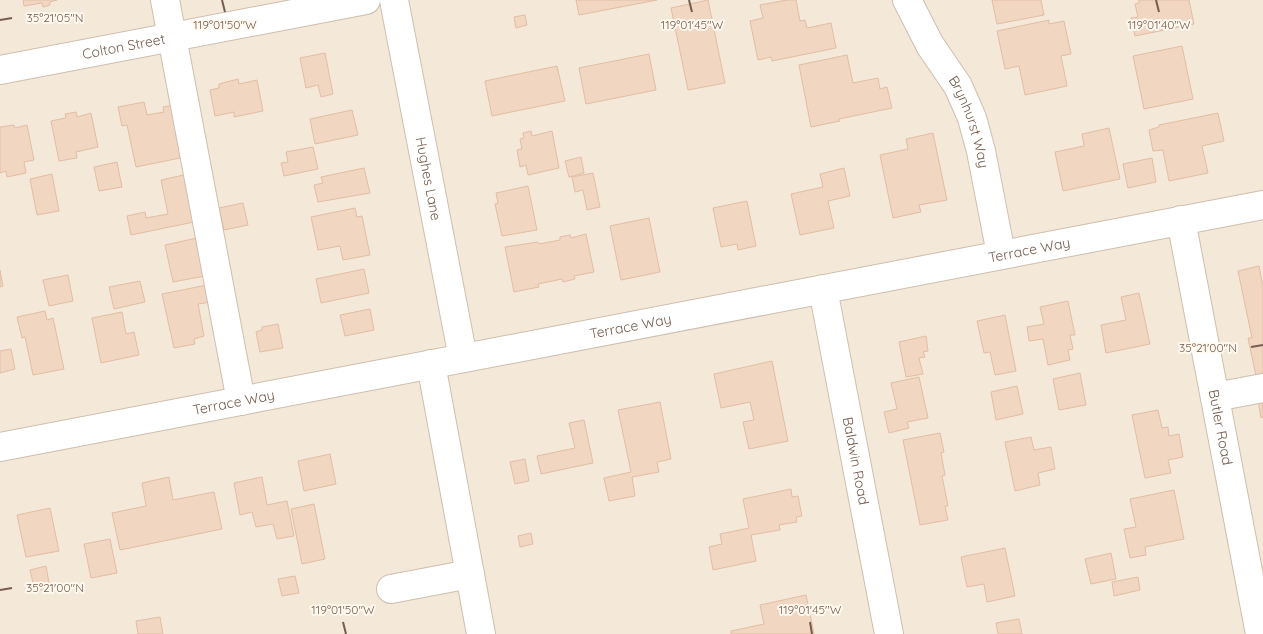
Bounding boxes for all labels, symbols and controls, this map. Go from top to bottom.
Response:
text: 35°21'05"N [26,10,84,25]
text: 119°01'50"W [193,17,257,32]
text: 119°01'45"W [661,17,724,32]
text: 119°01'40"W [1127,17,1191,32]
street label: Colton Street [81,30,167,63]
street label: Brynhurst Way [945,72,993,170]
street label: Hughes Lane [412,135,445,222]
street label: Terrace Way [987,233,1072,266]
street label: Terrace Way [588,310,673,343]
text: 35°21'00"N [1179,340,1237,355]
street label: Terrace Way [191,386,276,419]
street label: Butler Road [1205,388,1237,467]
street label: Baldwin Road [839,415,873,506]
text: 35°21'00"N [26,580,84,595]
text: 119°01'50"W [311,602,375,617]
text: 119°01'45"W [779,602,842,617]

